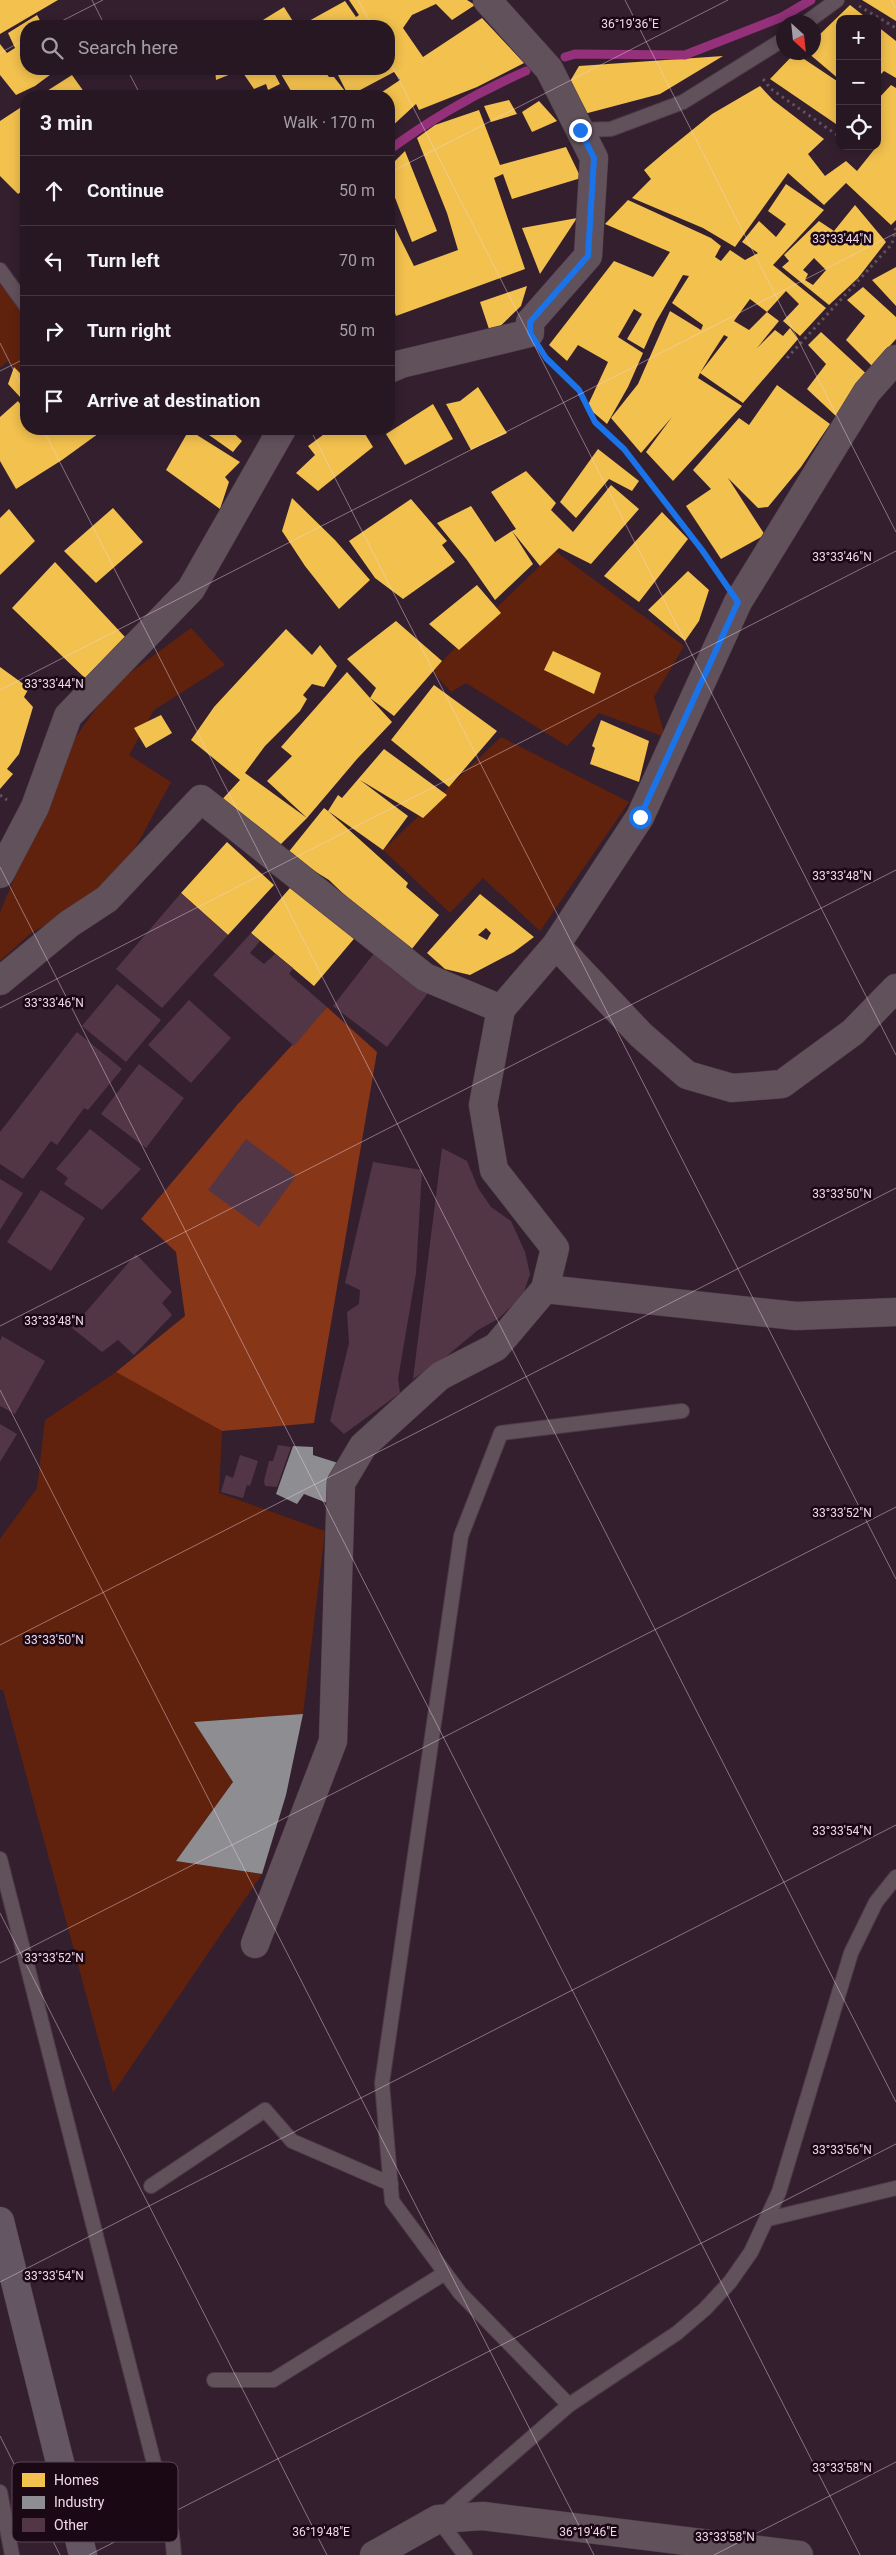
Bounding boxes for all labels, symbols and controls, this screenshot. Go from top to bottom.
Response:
north arrow [776,15,821,60]
map controls [836,15,881,150]
button: + [836,15,881,60]
text: 36°19'36"E [601,17,659,31]
search box [20,20,395,75]
icon: search [38,34,66,62]
text: Search here [78,36,178,59]
button: − [836,60,881,105]
button: locate [836,105,881,150]
text: 3 min [40,111,93,135]
text: Walk · 170 m [283,113,375,132]
route end [569,119,592,142]
icon: ahead [40,177,68,205]
text: Continue [87,179,164,202]
text: 50 m [339,181,375,200]
text: 33°33'44"N [812,232,872,246]
icon: left [40,247,68,275]
text: Turn left [87,249,160,272]
text: 70 m [339,251,375,270]
icon: right [40,317,68,345]
text: Turn right [87,319,171,342]
text: 50 m [339,321,375,340]
icon: arrive [40,387,68,415]
text: Arrive at destination [87,389,260,412]
text: 33°33'46"N [812,550,872,564]
text: 33°33'44"N [24,677,84,691]
route start [629,806,652,829]
text: 33°33'48"N [812,869,872,883]
text: 33°33'46"N [24,996,84,1010]
text: 33°33'50"N [812,1187,872,1201]
text: 33°33'48"N [24,1314,84,1328]
text: 33°33'52"N [812,1506,872,1520]
text: 33°33'50"N [24,1633,84,1647]
text: 33°33'54"N [812,1824,872,1838]
text: 33°33'52"N [24,1951,84,1965]
text: 33°33'56"N [812,2143,872,2157]
text: 33°33'54"N [24,2269,84,2283]
text: 33°33'58"N [812,2461,872,2475]
legend [12,2462,178,2542]
text: Homes [54,2472,99,2488]
text: Industry [54,2494,105,2510]
text: Other [54,2517,88,2533]
text: 36°19'48"E [292,2525,350,2539]
text: 36°19'46"E [559,2525,617,2539]
text: 33°33'58"N [695,2530,755,2544]

